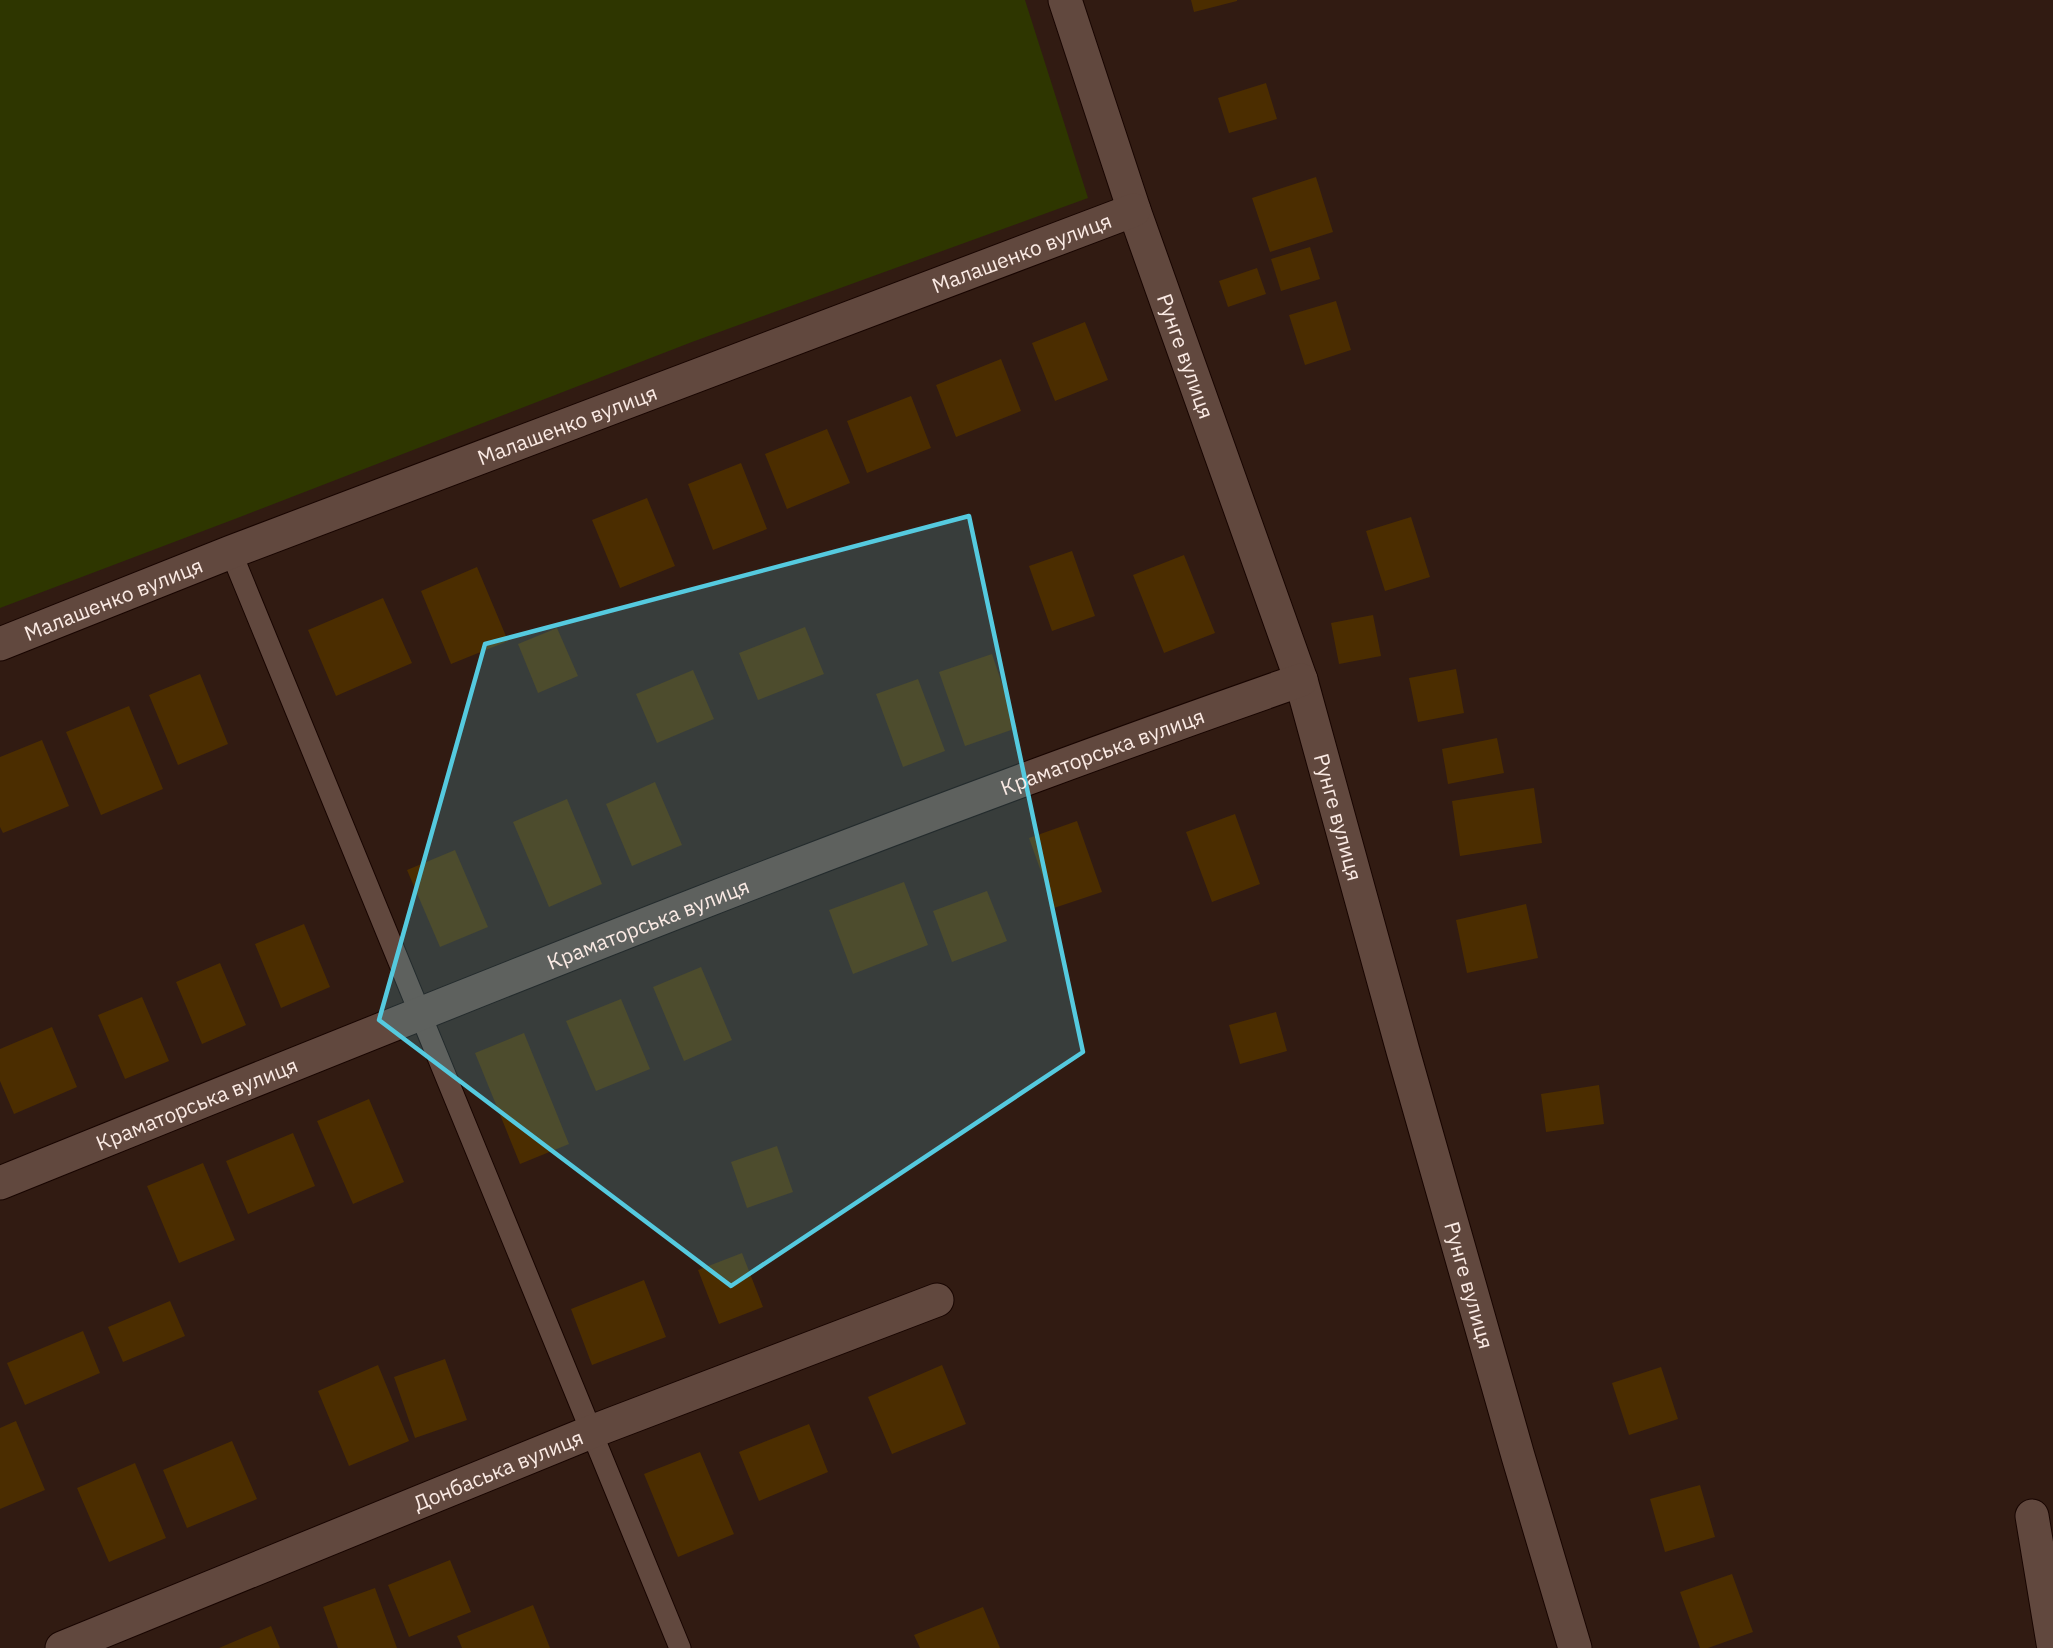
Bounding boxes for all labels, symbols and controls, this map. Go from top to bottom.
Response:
street label: Малашенко вулиця [928,206,1115,299]
street label: Рунге вулиця [1151,290,1221,422]
street label: Малашенко вулиця [473,378,661,471]
street label: Малашенко вулиця [20,551,207,647]
street label: Краматорська вулиця [996,701,1208,801]
street label: Рунге вулиця [1308,750,1370,884]
street label: Краматорська вулиця [543,871,753,976]
street label: Краматорська вулиця [92,1050,302,1157]
street label: Рунге вулиця [1438,1218,1501,1352]
street label: Донбаська вулиця [409,1423,587,1517]

